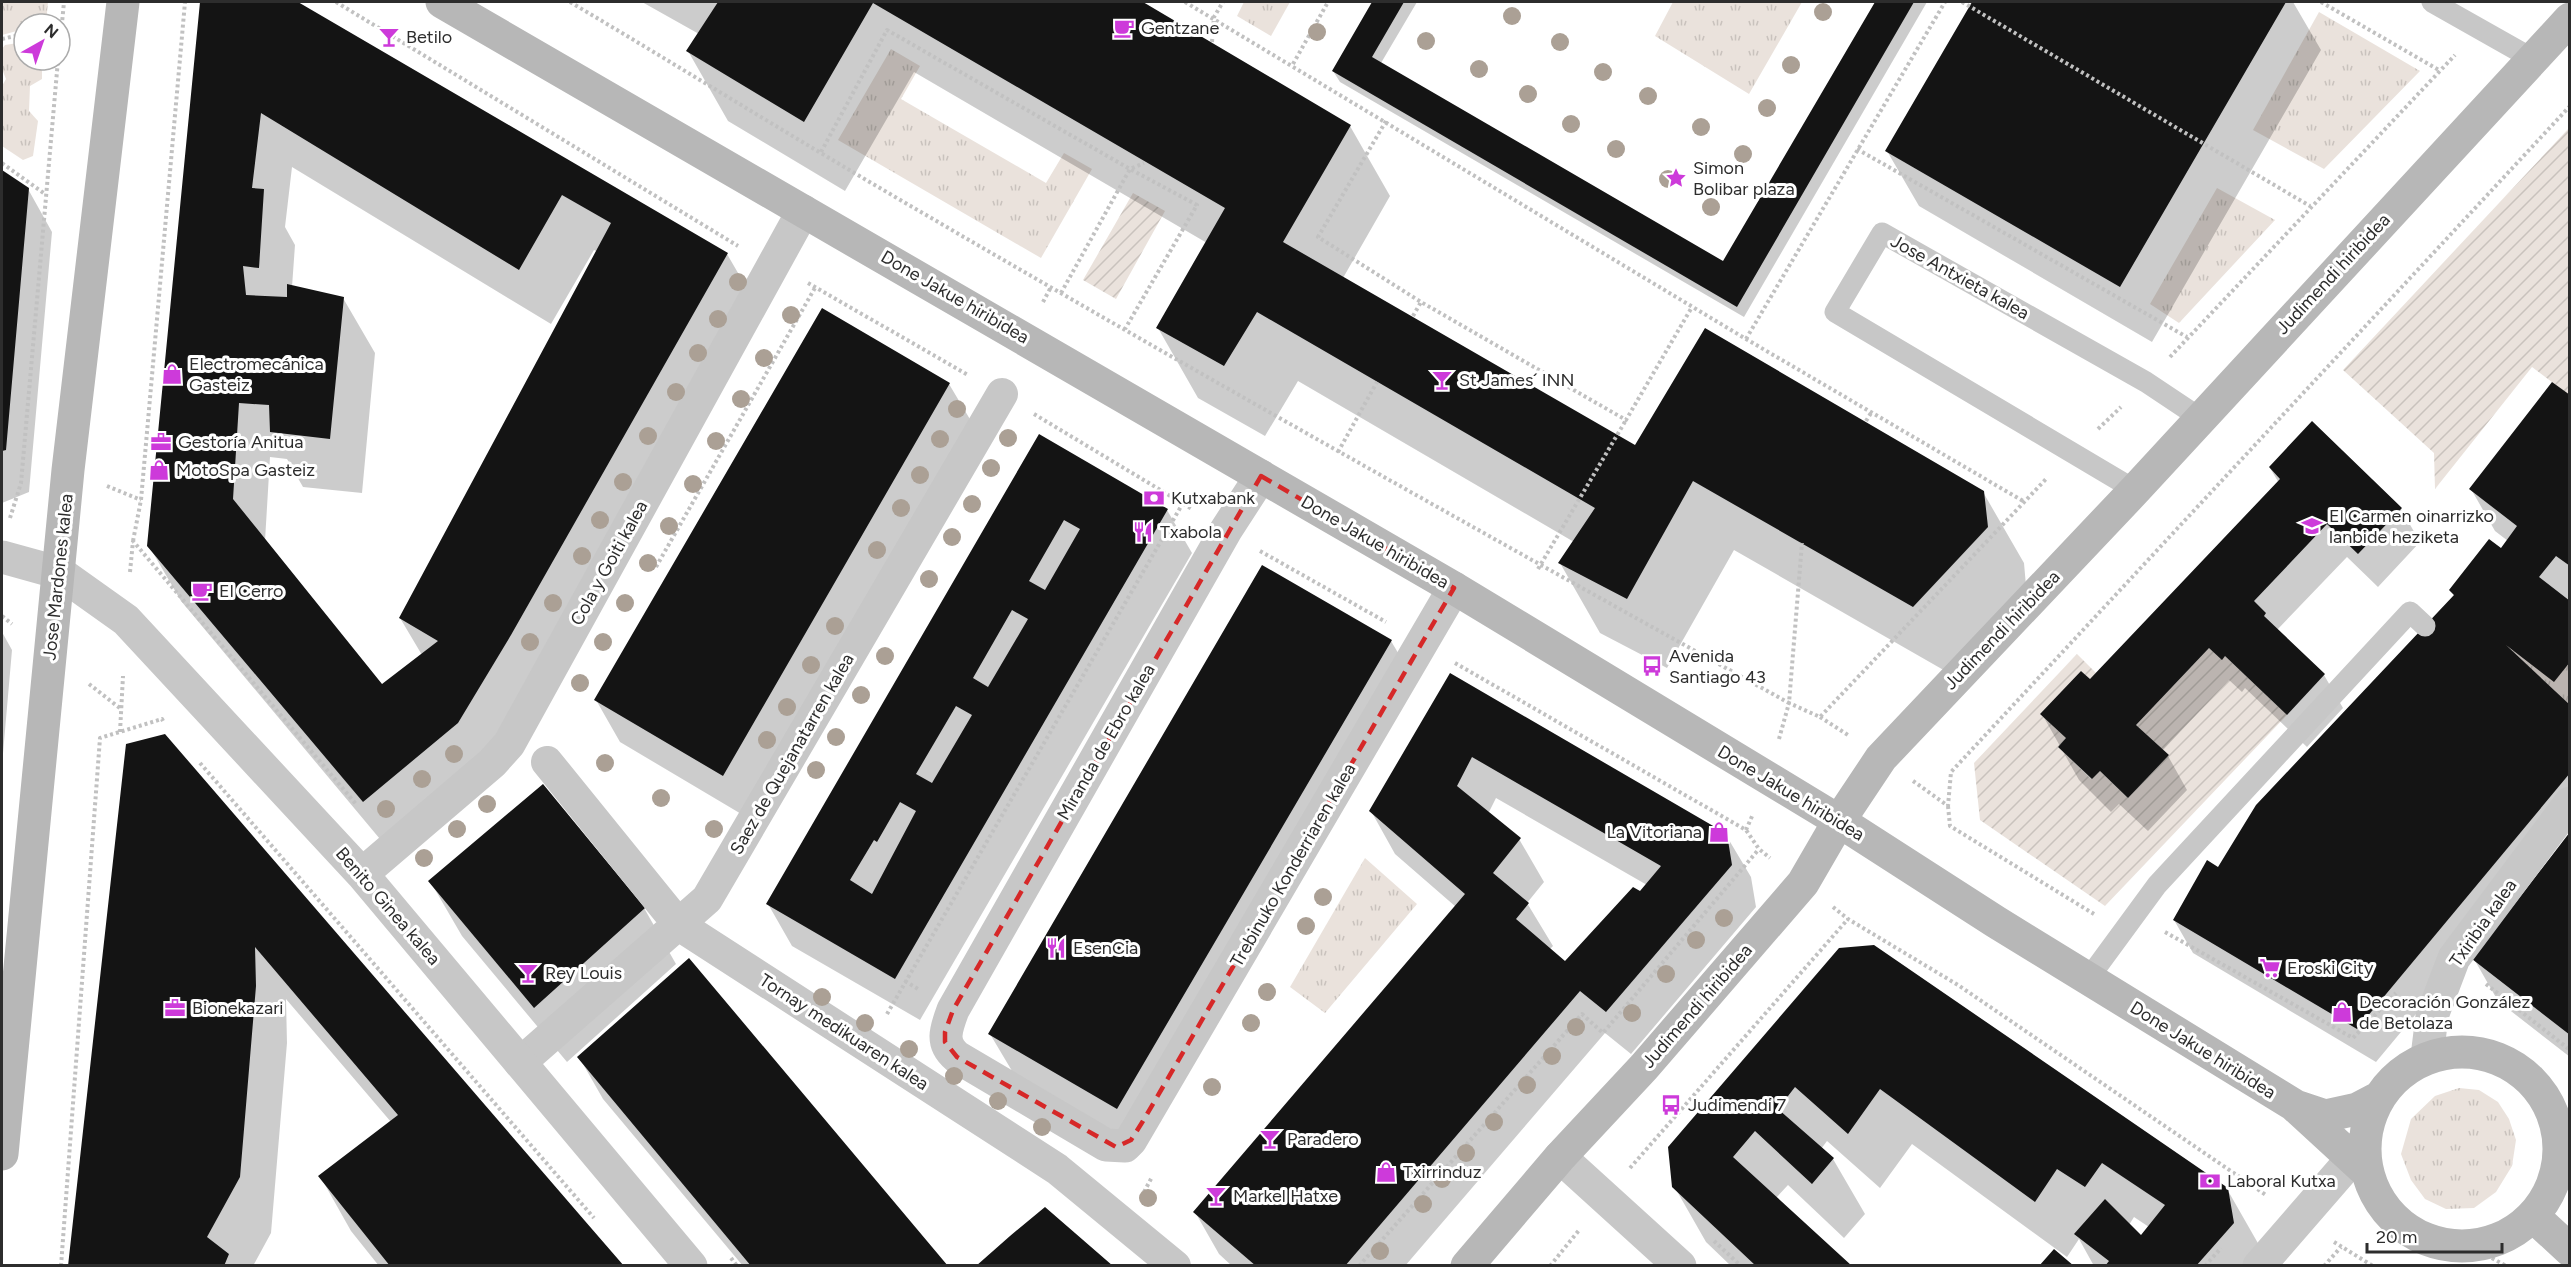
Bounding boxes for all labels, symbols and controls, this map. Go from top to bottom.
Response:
north arrow [12,12,72,72]
cafe icon: Gentzane [1112,16,1136,40]
place label: Gentzane [1141,17,1219,39]
text: N [40,20,62,42]
bar icon: Betilo [377,25,401,49]
place label: Betilo [406,26,452,48]
place label: Simon Bolibar plaza [1693,157,1795,200]
place icon: Simon Bolibar plaza [1664,166,1688,190]
street label: Judimendi hiribidea [2271,209,2395,339]
street label: Jose Antxieta kalea [1887,230,2033,324]
street label: Done Jakue hiribidea [877,246,1033,348]
place label: Electromecánica Gasteiz [189,353,324,396]
shop icon: Electromecánica Gasteiz [160,362,184,386]
bar icon: St James´ INN [1430,368,1454,392]
place label: St James´ INN [1459,369,1574,391]
office icon: Gestoría Anitua [149,430,173,454]
place label: Gestoría Anitua [178,431,303,453]
shop icon: MotoSpa Gasteiz [147,458,171,482]
place label: MotoSpa Gasteiz [176,459,315,481]
bank icon: Kutxabank [1142,486,1166,510]
place label: Kutxabank [1171,487,1255,509]
street label: Done Jakue hiribidea [1297,491,1453,593]
street label: Jose Mardones kalea [38,493,78,661]
street label: Cola y Goiti kalea [566,497,652,629]
place label: El Carmen oinarrizko lanbide heziketa [2329,505,2494,548]
school or university icon: El Carmen oinarrizko lanbide heziketa [2300,514,2324,538]
restaurant icon: Txabola [1131,520,1155,544]
place label: Txabola [1160,521,1222,543]
street label: Judimendi hiribidea [1939,566,2065,694]
cafe icon: El Cerro [190,579,214,603]
place label: El Cerro [219,580,283,602]
place label: Avenida Santiago 43 [1669,645,1766,688]
street label: Saez de Quejanatarren kalea [725,650,859,858]
bus stop icon: Avenida Santiago 43 [1640,654,1664,678]
street label: Miranda de Ebro kalea [1052,660,1160,824]
street label: Done Jakue hiribidea [1714,740,1868,846]
street label: Trebinuko Konderriaren kalea [1226,759,1360,971]
shop icon: La Vitoriana [1707,820,1731,844]
place label: La Vitoriana [1607,821,1702,843]
street label: Benito Ginea kalea [331,843,445,969]
street label: Txiribia kalea [2445,875,2521,971]
restaurant icon: EsenCia [1044,936,1068,960]
place label: EsenCia [1073,937,1138,959]
street label: Judimendi hiribidea [1637,939,1757,1073]
supermarket icon: Eroski City [2258,956,2282,980]
place label: Eroski City [2287,957,2374,979]
bar icon: Rey Louis [516,961,540,985]
place label: Rey Louis [545,962,622,984]
street label: Tornay medikuaren kalea [755,969,933,1095]
place label: Decoración González de Betolaza [2359,991,2530,1034]
office icon: Bionekazari [163,996,187,1020]
street label: Done Jakue hiribidea [2126,996,2280,1104]
place label: Bionekazari [192,997,283,1019]
shop icon: Decoración González de Betolaza [2330,1000,2354,1024]
bus stop icon: Judimendi 7 [1659,1093,1683,1117]
place label: Judimendi 7 [1688,1094,1786,1116]
bar icon: Paradero [1258,1127,1282,1151]
place label: Paradero [1287,1128,1359,1150]
shop icon: Txirrinduz [1374,1160,1398,1184]
place label: Txirrinduz [1403,1161,1482,1183]
bank icon: Laboral Kutxa [2198,1169,2222,1193]
place label: Laboral Kutxa [2227,1170,2336,1192]
bar icon: Markel Hatxe [1204,1184,1228,1208]
place label: Markel Hatxe [1233,1185,1338,1207]
scale bar [2367,1216,2502,1254]
text: 20 m [2376,1226,2417,1248]

